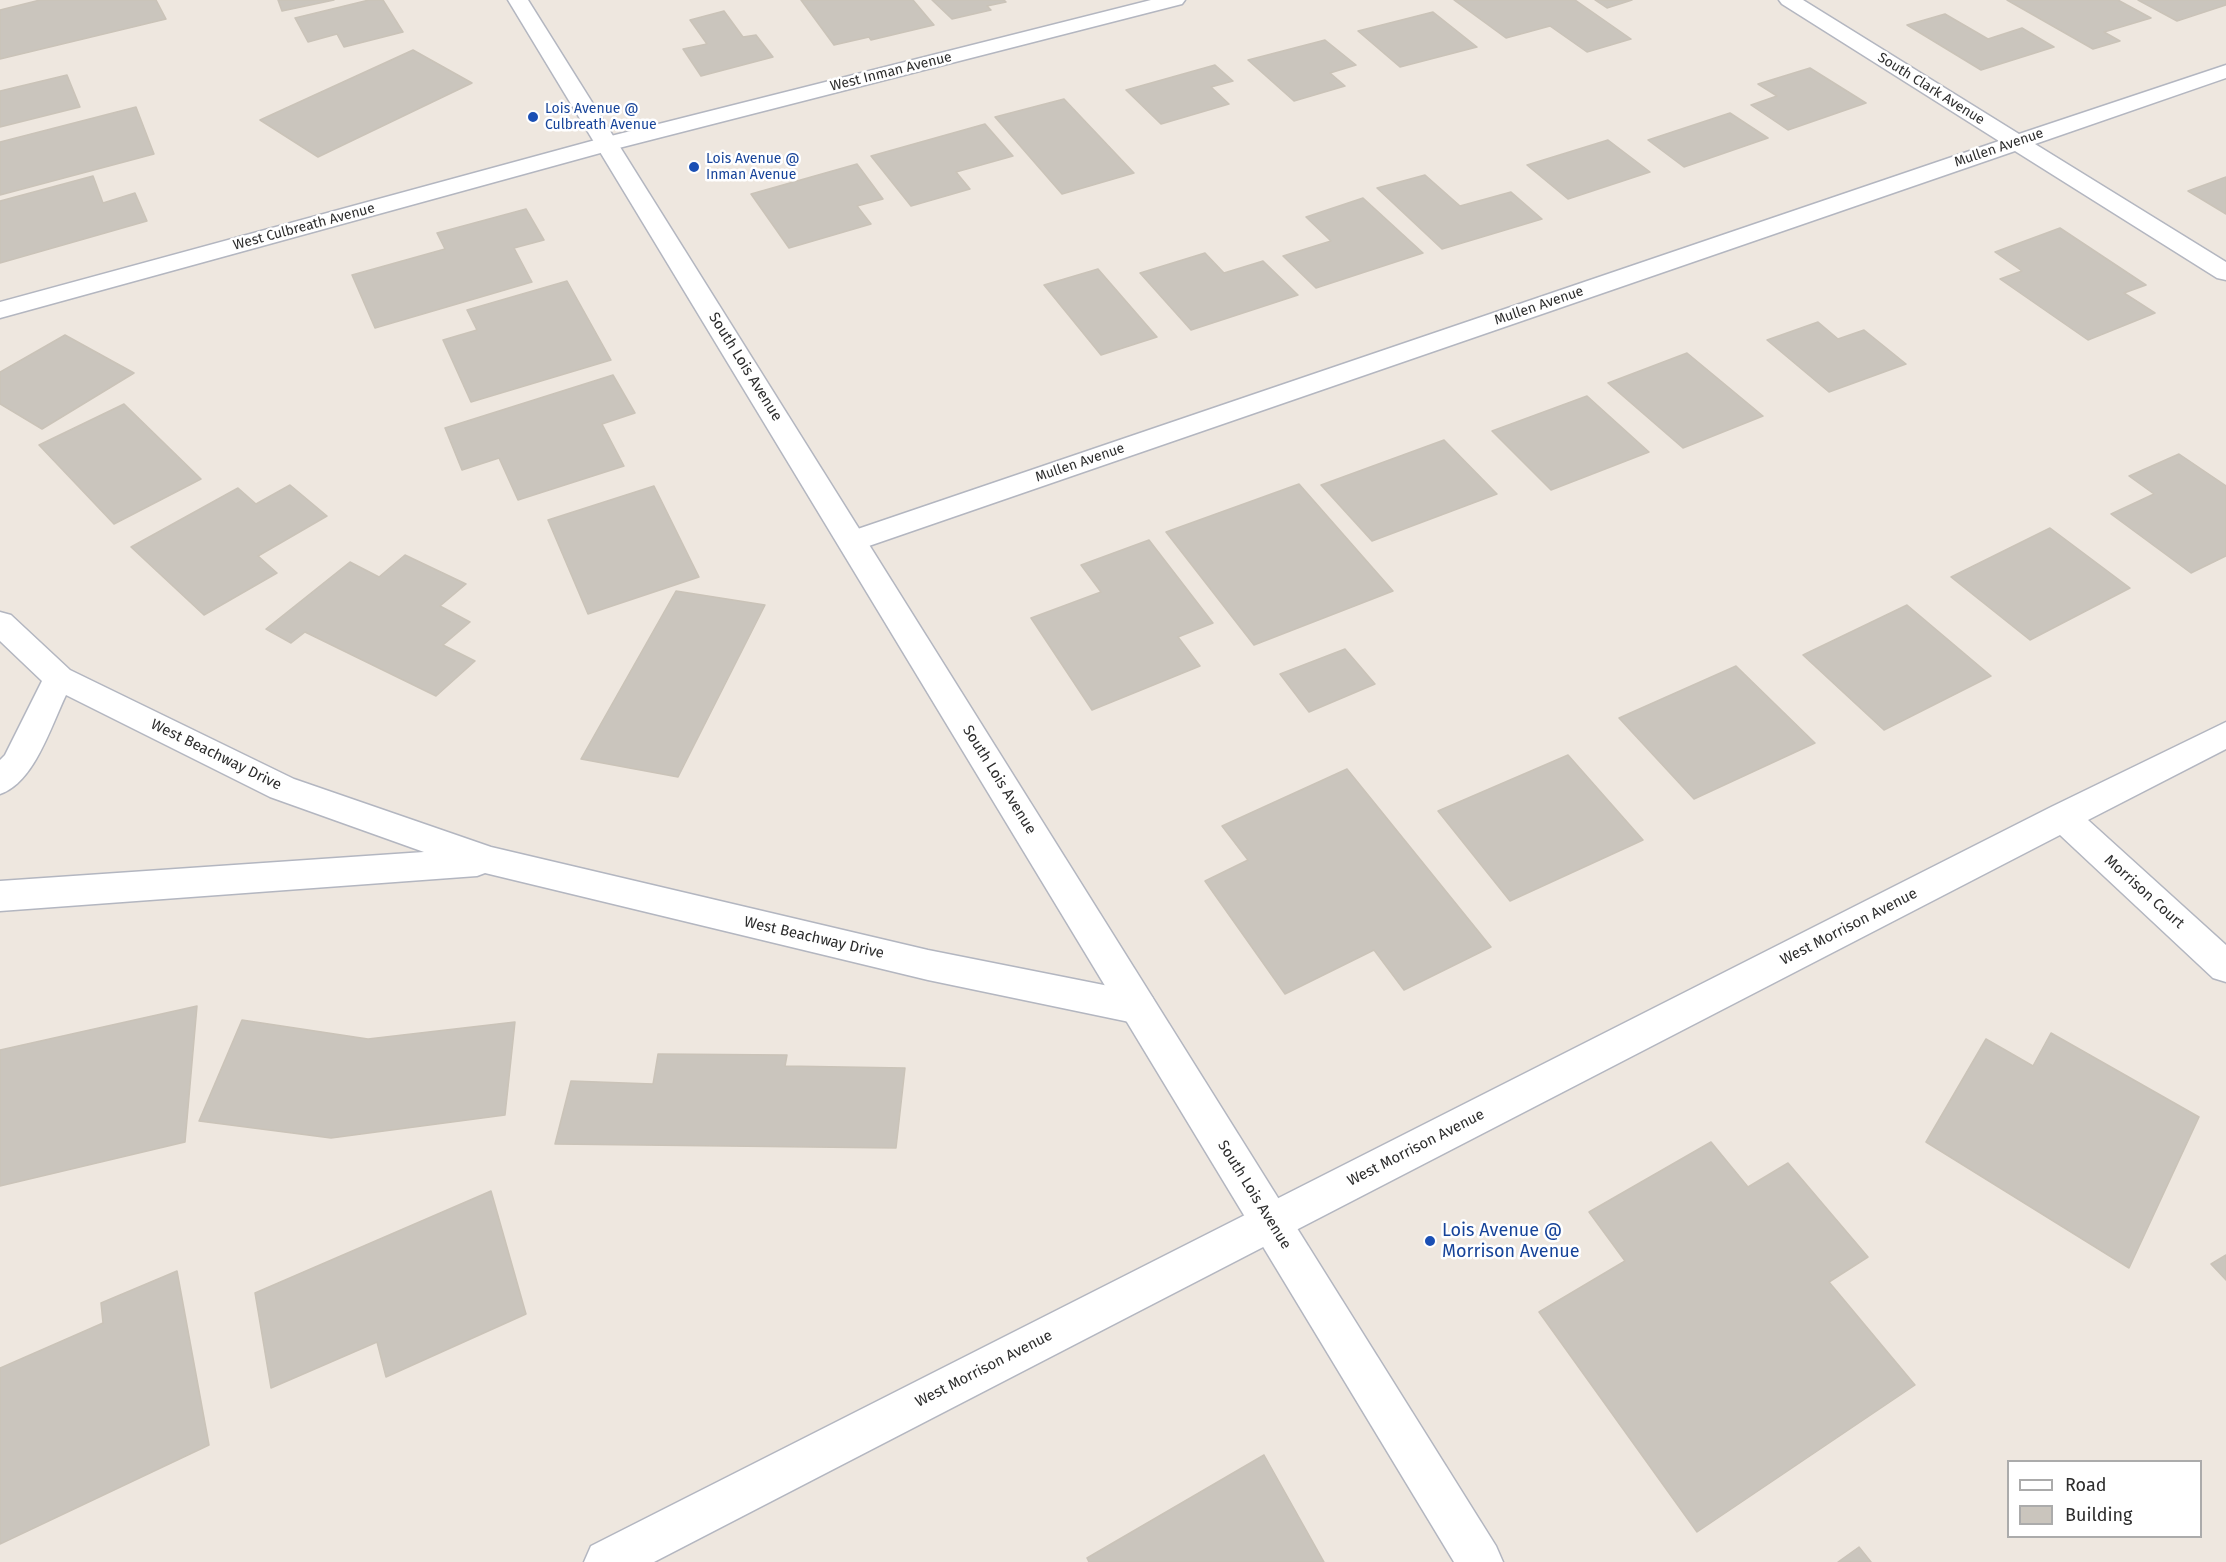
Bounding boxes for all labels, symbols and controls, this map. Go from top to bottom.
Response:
street label: West Inman Avenue [828,49,954,95]
street label: South Clark Avenue [1874,49,1988,129]
place label: Lois Avenue @ Culbreath Avenue [545,101,657,134]
marker: Lois Avenue @ Culbreath Avenue [526,110,540,124]
street label: Mullen Avenue [1952,125,2046,171]
place label: Lois Avenue @ Inman Avenue [706,151,799,184]
marker: Lois Avenue @ Inman Avenue [687,160,701,174]
street label: West Culbreath Avenue [231,200,377,254]
street label: Mullen Avenue [1492,283,1586,329]
street label: South Lois Avenue [704,309,786,425]
street label: Mullen Avenue [1033,440,1127,486]
street label: West Beachway Drive [148,716,284,794]
street label: South Lois Avenue [958,722,1040,838]
street label: Morrison Court [2100,851,2188,933]
street label: West Morrison Avenue [1777,885,1921,969]
street label: West Beachway Drive [742,913,886,963]
street label: West Morrison Avenue [1344,1106,1488,1190]
street label: South Lois Avenue [1213,1137,1295,1253]
place label: Lois Avenue @ Morrison Avenue [1442,1220,1579,1262]
marker: Lois Avenue @ Morrison Avenue [1423,1234,1437,1248]
street label: West Morrison Avenue [912,1327,1056,1411]
legend [2007,1460,2202,1538]
text: Road [2065,1474,2107,1496]
text: Building [2065,1504,2132,1526]

